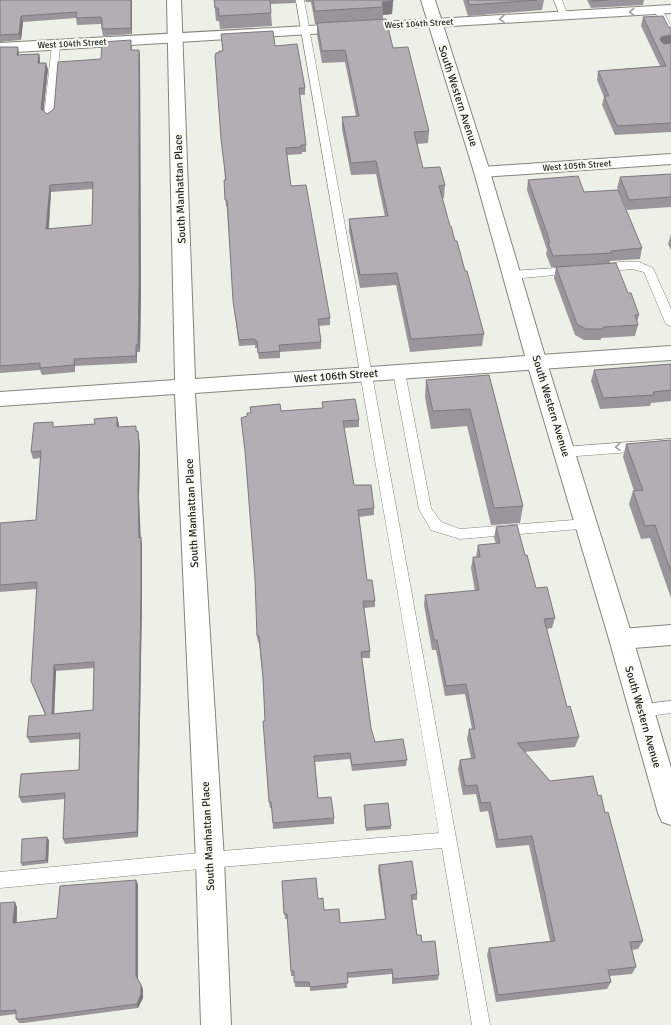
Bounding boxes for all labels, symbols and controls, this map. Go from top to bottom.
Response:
one-way arrow [629,7,635,16]
one-way arrow [499,15,505,24]
street label: West 104th Street [384,17,454,31]
street label: West 104th Street [37,37,107,51]
street label: South Western Avenue [436,44,480,148]
street label: South Manhattan Place [172,134,188,244]
street label: West 105th Street [542,158,612,174]
street label: South Western Avenue [529,354,573,458]
street label: West 106th Street [294,367,379,385]
one-way arrow [615,442,621,451]
street label: South Manhattan Place [183,458,201,568]
street label: South Western Avenue [622,665,664,769]
street label: South Manhattan Place [199,781,217,891]

